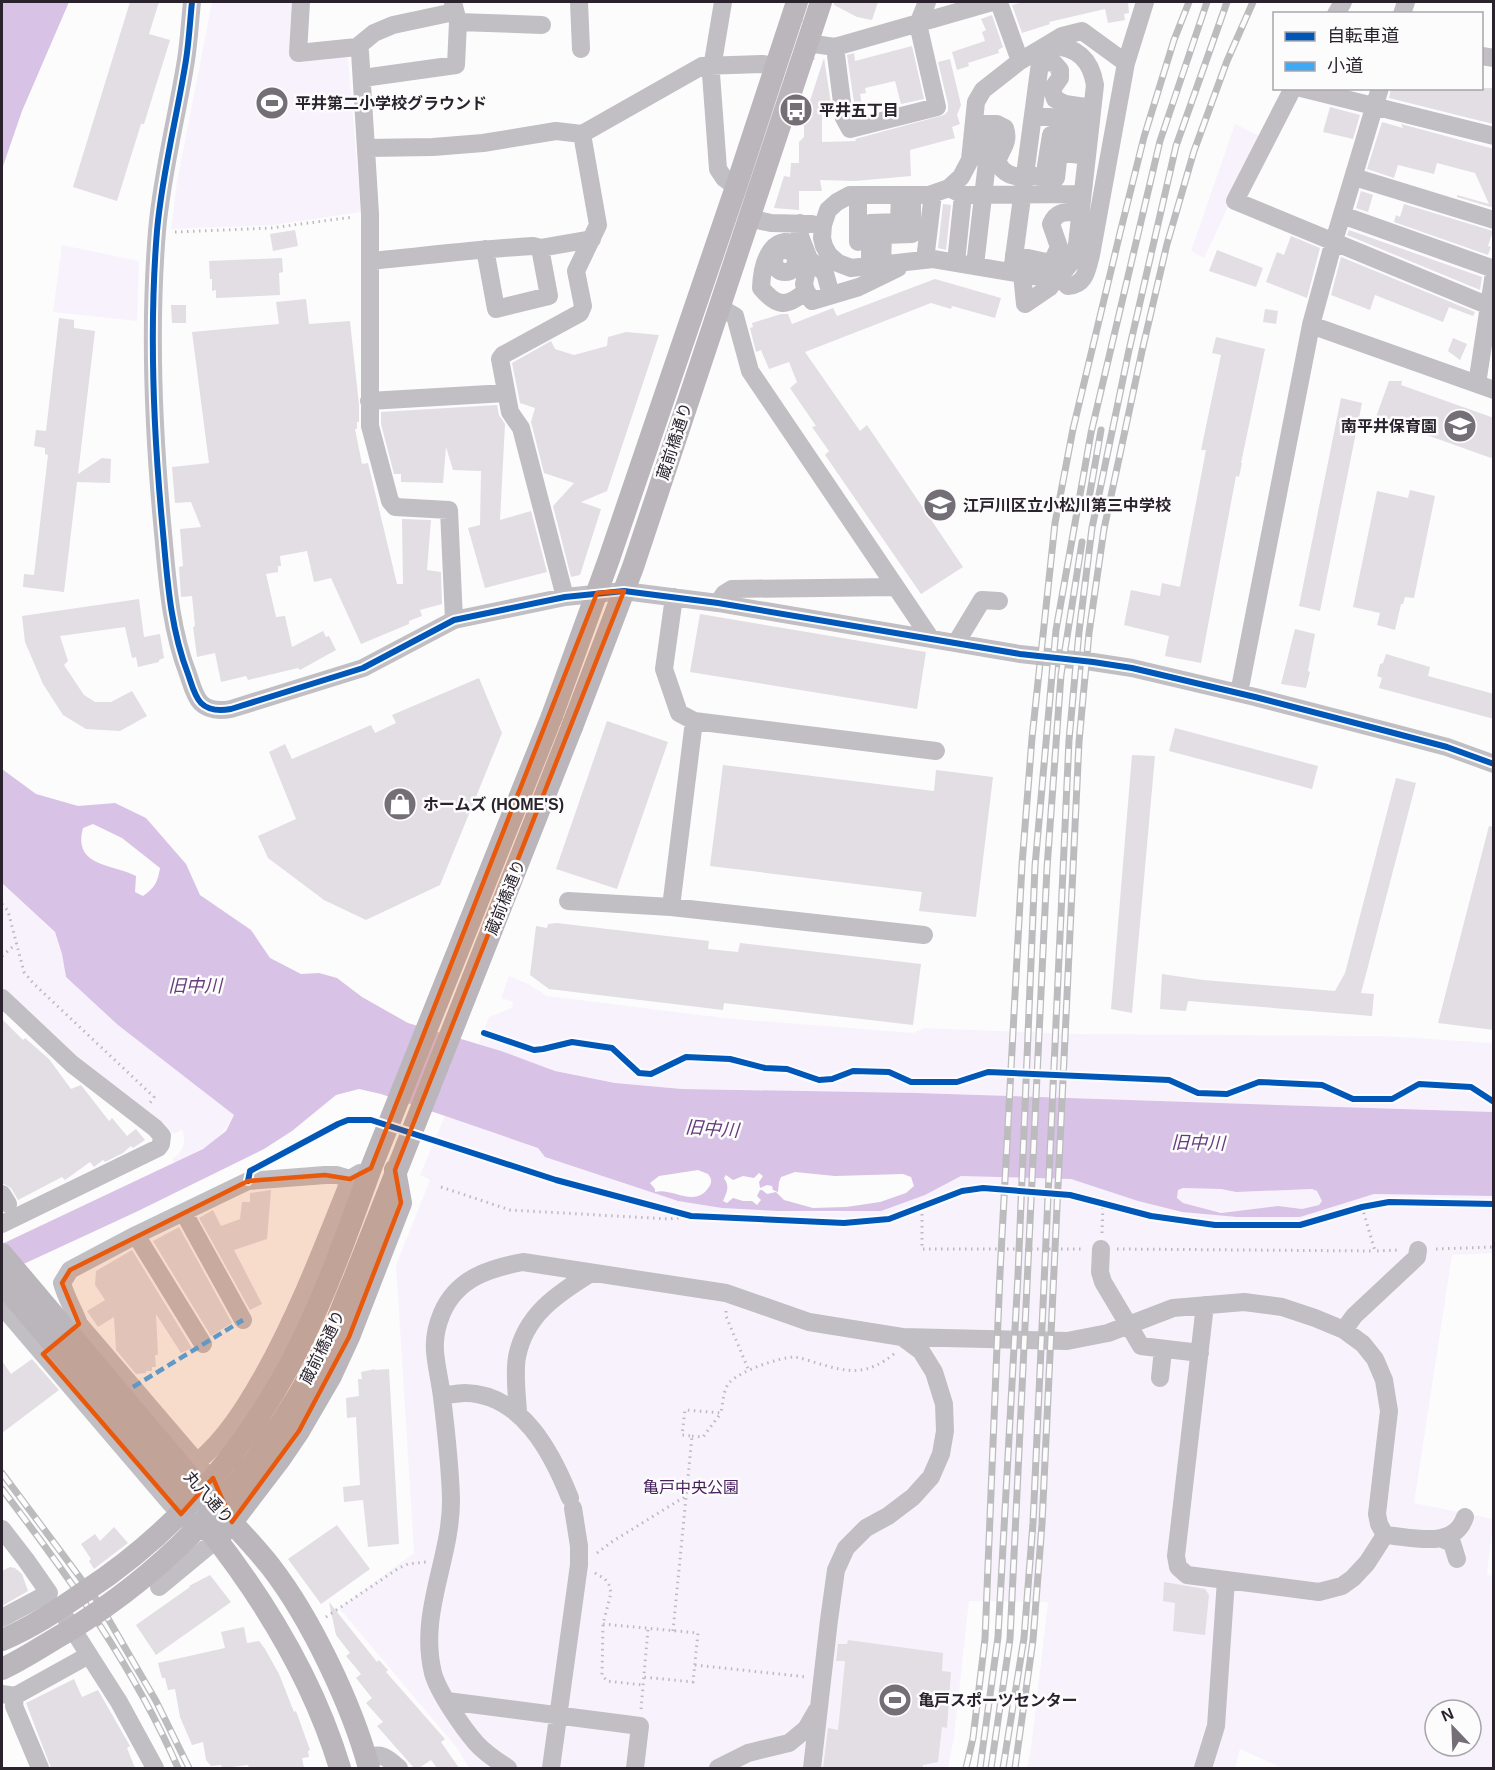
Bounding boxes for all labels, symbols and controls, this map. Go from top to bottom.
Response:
legend [1273,12,1483,90]
text: 自転車道 [1327,26,1399,46]
text: 小道 [1327,56,1363,76]
sports icon: 平井第二小学校グラウンド [254,85,290,121]
bus stop icon: 平井五丁目 [778,92,814,128]
place label: 平井第二小学校グラウンド [295,94,487,112]
place label: 平井五丁目 [819,101,899,119]
street label: 蔵前橋通り [654,400,695,482]
school or university icon: 南平井保育園 [1442,408,1478,444]
place label: 南平井保育園 [1341,417,1437,435]
school or university icon: 江戸川区立小松川第三中学校 [922,487,958,523]
place label: 江戸川区立小松川第三中学校 [963,497,1171,514]
shop icon: ホームズ (HOME'S) [382,786,418,822]
place label: ホームズ (HOME'S) [423,796,564,813]
street label: 蔵前橋通り [483,857,528,937]
water label: 旧中川 [168,976,224,996]
water label: 旧中川 [684,1117,742,1141]
water label: 旧中川 [1171,1133,1227,1154]
street label: 蔵前橋通り [297,1308,348,1387]
street label: 丸八通り [181,1468,236,1527]
park label: 亀戸中央公園 [643,1479,739,1496]
sports icon: 亀戸スポーツセンター [877,1682,913,1718]
place label: 亀戸スポーツセンター [918,1692,1078,1709]
north arrow [1423,1698,1483,1758]
text: N [1439,1705,1456,1725]

